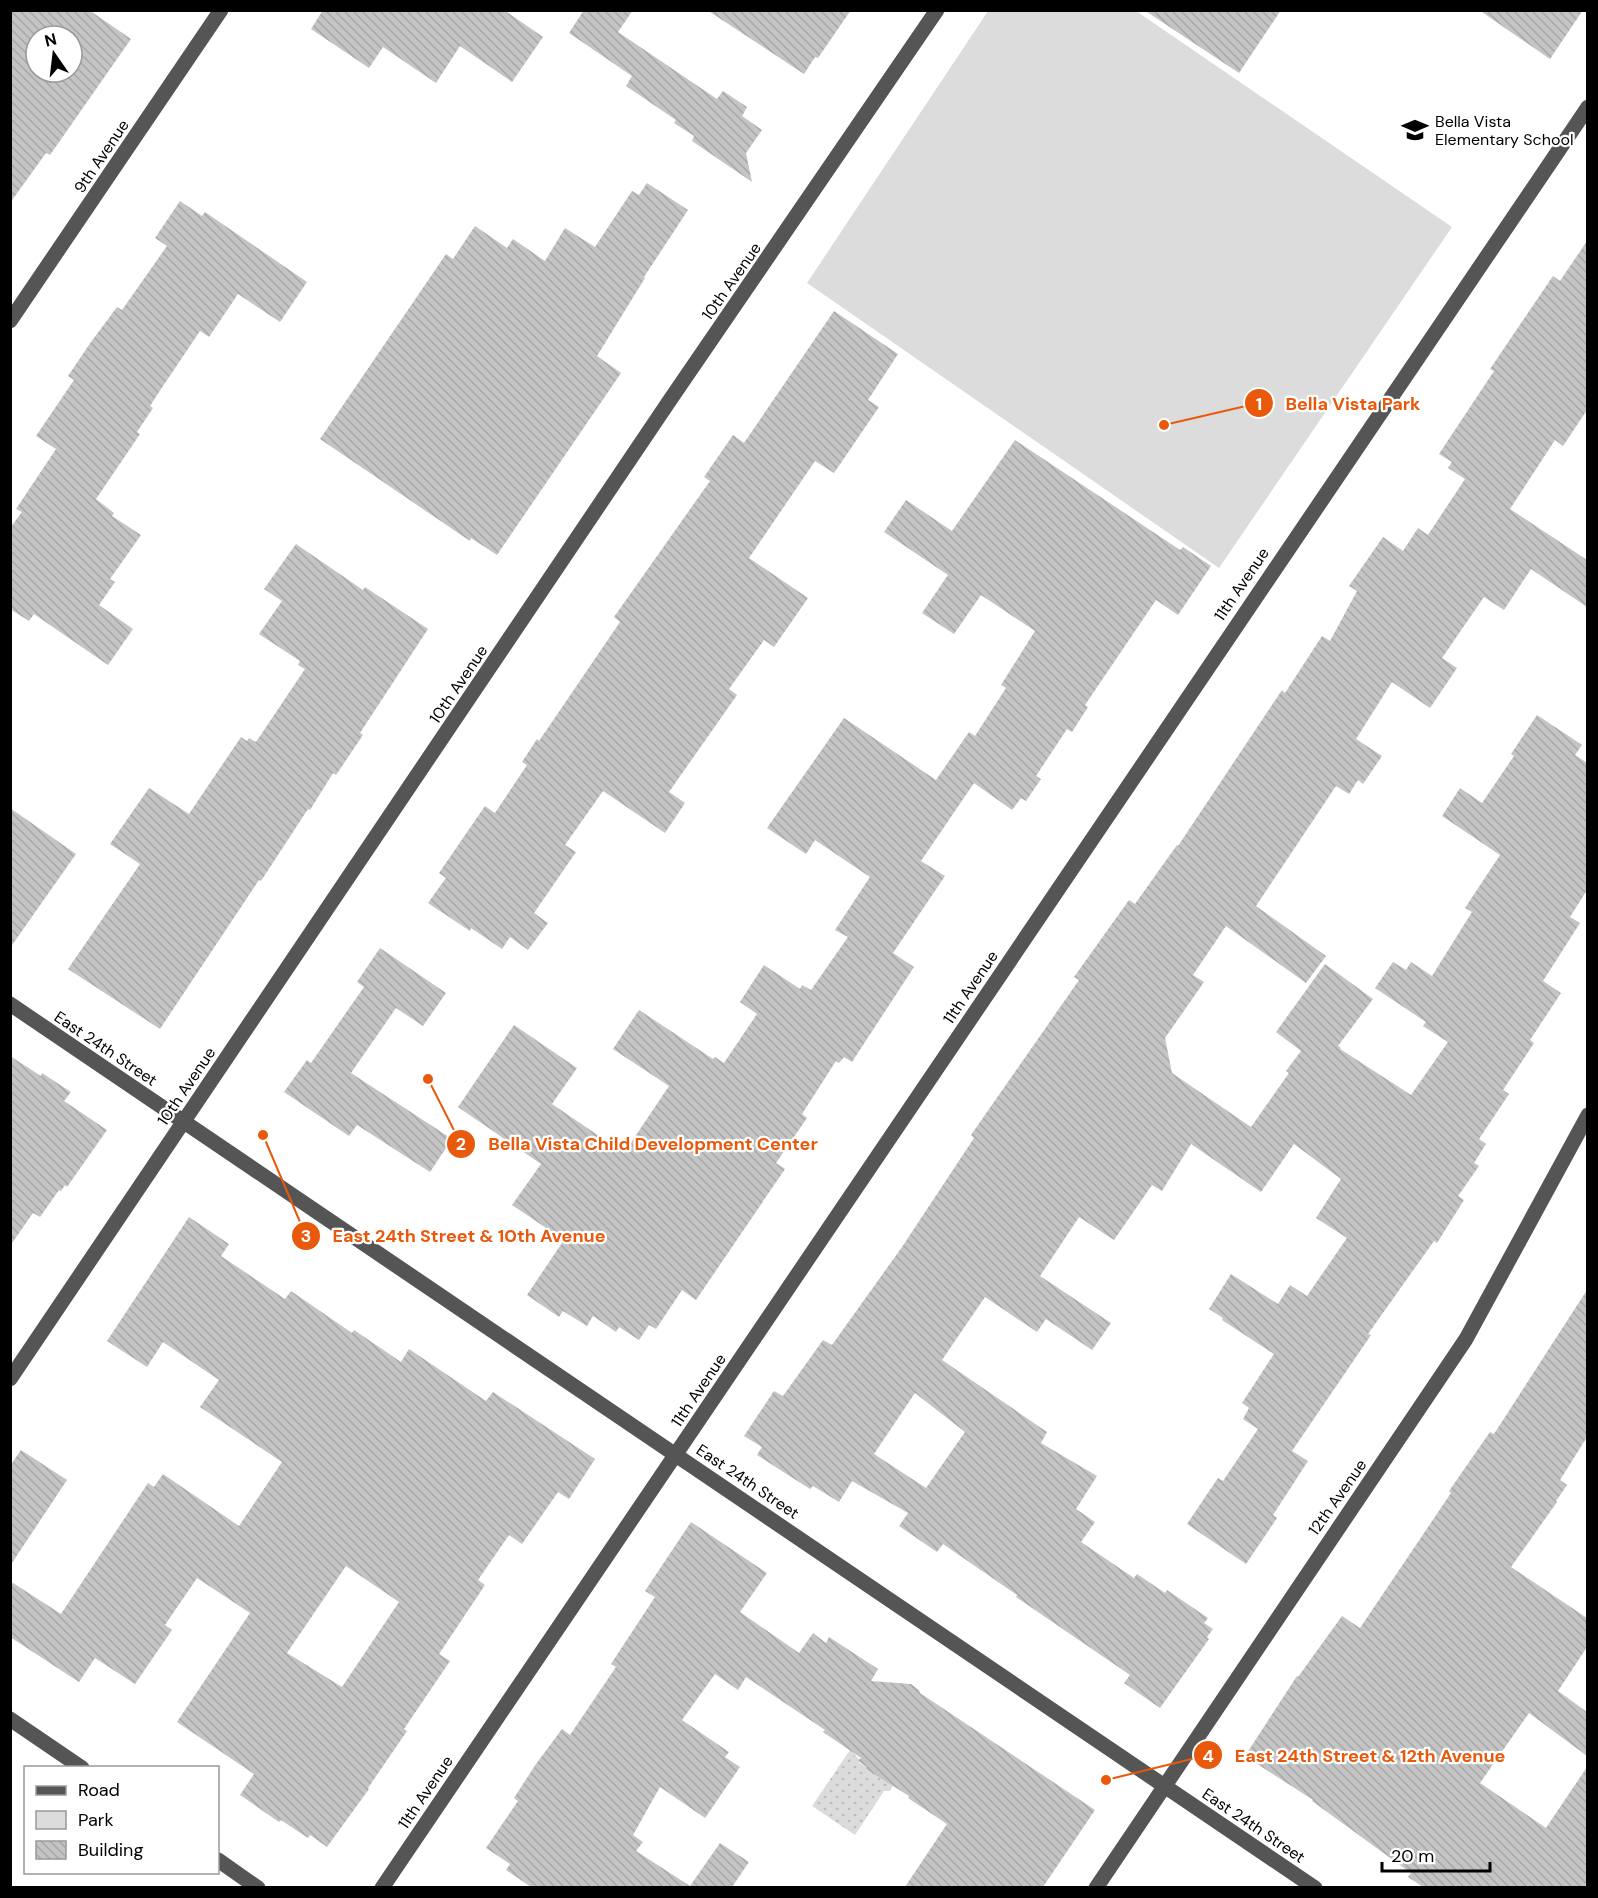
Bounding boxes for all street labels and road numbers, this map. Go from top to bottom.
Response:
street label: 9th Avenue [69,116,134,197]
street label: 10th Avenue [697,238,766,324]
street label: 11th Avenue [1209,544,1274,625]
street label: 10th Avenue [425,641,492,727]
street label: 11th Avenue [938,947,1003,1028]
street label: East 24th Street [50,1006,161,1091]
street label: 10th Avenue [153,1043,220,1129]
street label: 11th Avenue [666,1350,731,1431]
street label: East 24th Street [692,1439,803,1524]
street label: 12th Avenue [1303,1455,1371,1539]
street label: 11th Avenue [393,1752,458,1833]
street label: East 24th Street [1198,1783,1309,1868]

